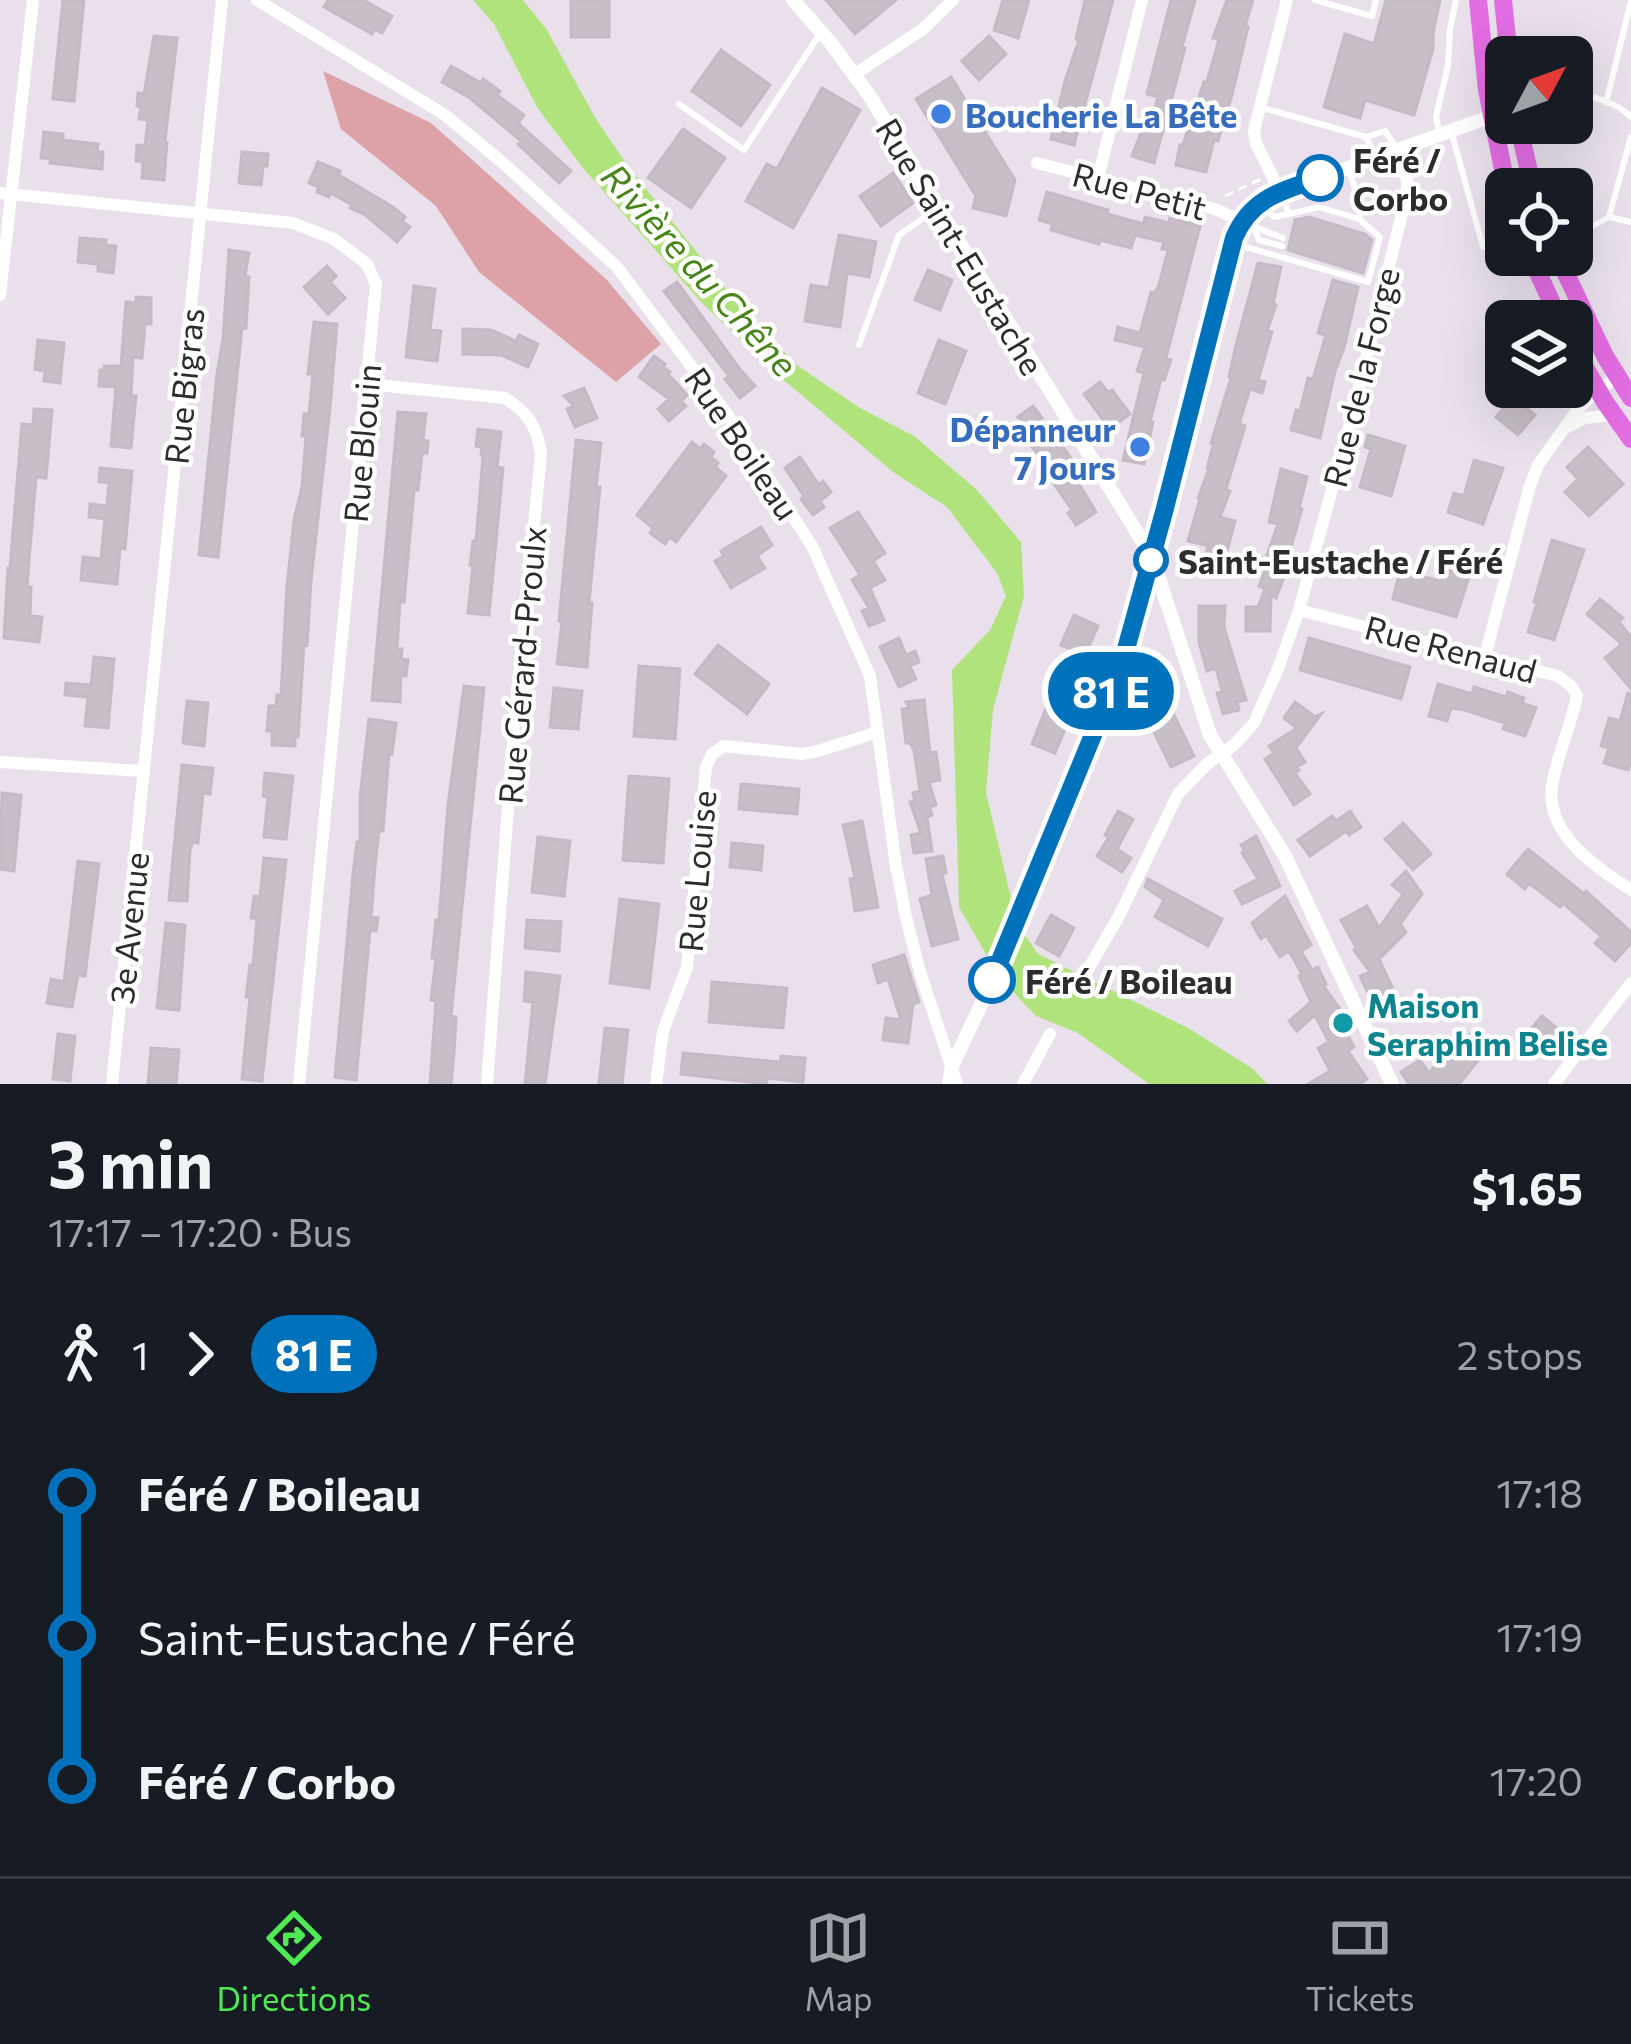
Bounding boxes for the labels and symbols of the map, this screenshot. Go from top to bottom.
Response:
north arrow [1485,36,1593,144]
place label: Boucherie La Bête [965,94,1237,135]
marker: Boucherie La Bête [928,101,954,127]
street label: Rue Saint-Eustache [868,110,1054,382]
place label: Féré / Corbo [1353,139,1448,218]
street label: Rue Petit [1069,152,1211,228]
water label: Rivière du Chêne [594,153,808,385]
marker: Féré / Corbo [1298,156,1342,200]
street label: Rue de la Forge [1313,263,1407,491]
street label: Rue Bigras [154,306,212,466]
street label: Rue Boileau [677,359,809,527]
street label: Rue Blouin [334,362,388,524]
place label: Dépanneur 7 Jours [949,408,1116,487]
marker: Dépanneur 7 Jours [1127,434,1153,460]
street label: Rue Gérard-Proulx [488,524,554,806]
place label: Saint-Eustache / Féré [1178,540,1503,581]
marker: Saint-Eustache / Féré [1135,544,1167,576]
street label: Rue Renaud [1361,605,1541,691]
line badge: 81 E [1027,652,1195,730]
street label: Rue Louise [669,789,723,953]
street label: 3e Avenue [100,850,156,1006]
marker: Féré / Boileau [970,958,1014,1002]
place label: Féré / Boileau [1025,960,1233,1001]
place label: Maison Seraphim Belise [1367,984,1608,1063]
marker: Maison Seraphim Belise [1330,1010,1356,1036]

